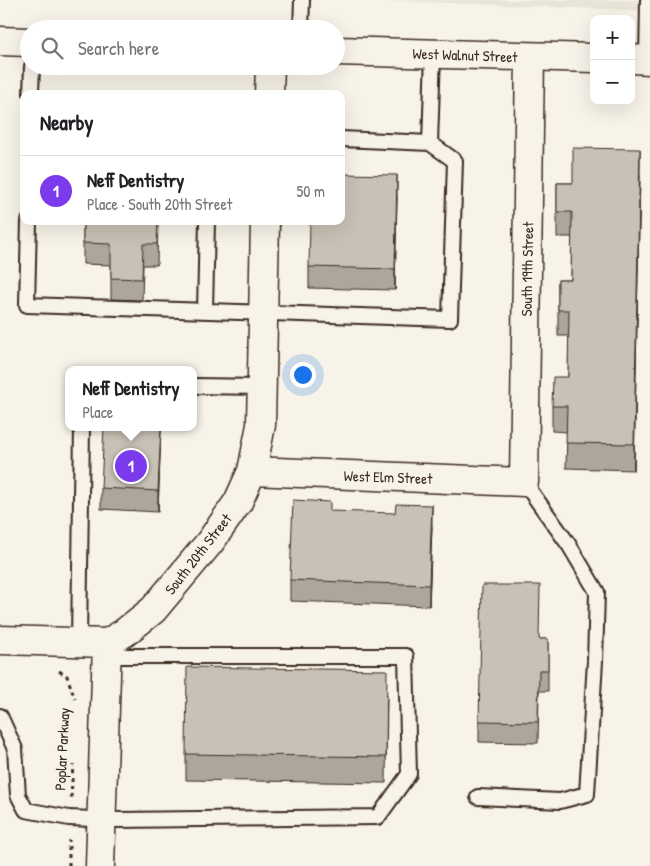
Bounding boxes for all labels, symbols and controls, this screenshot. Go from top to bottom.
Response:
map controls [590,15,635,105]
button: + [590,15,635,60]
search box [20,20,345,75]
icon: search [38,34,66,62]
text: Search here [78,35,159,61]
street label: West Walnut Street [412,43,519,67]
button: − [590,60,635,105]
text: Nearby [40,108,93,137]
text: Neff Dentistry [87,167,184,193]
text: 1 [53,180,59,202]
text: 50 m [297,180,325,202]
text: Place · South 20th Street [87,193,232,215]
street label: South 19th Street [516,221,538,316]
your location [290,362,316,388]
popup [65,366,197,431]
text: Neff Dentistry [82,375,180,401]
text: Place [82,401,113,423]
pin: 1 [115,447,147,485]
street label: West Elm Street [343,465,434,489]
street label: South 20th Street [160,508,237,599]
street label: Poplar Parkway [49,707,75,791]

